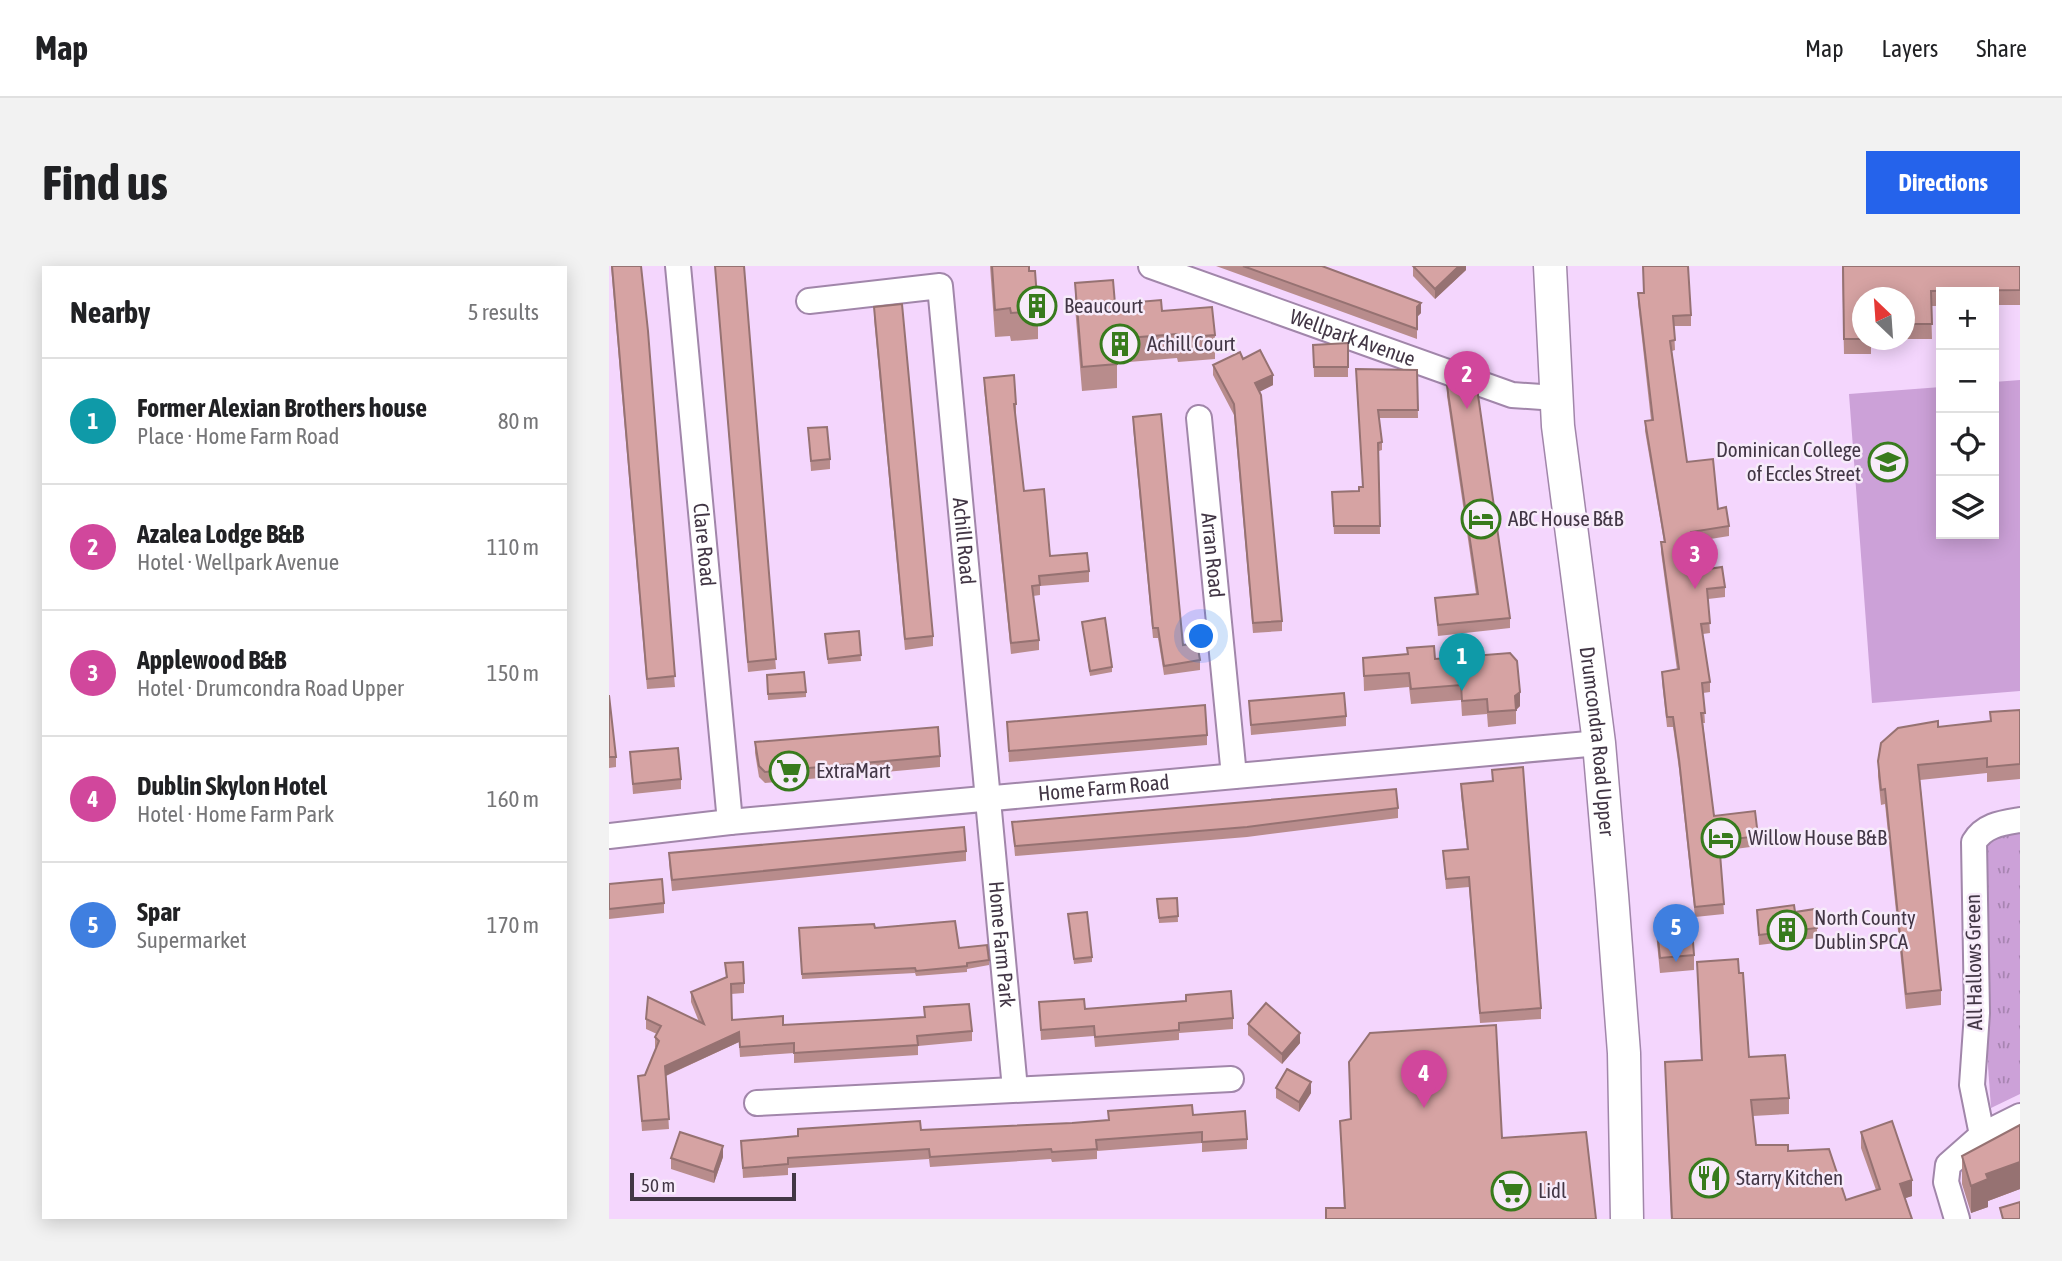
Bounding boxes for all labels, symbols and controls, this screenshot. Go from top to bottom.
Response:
text: Map [35,29,88,67]
text: Map [1805,35,1844,62]
text: Layers [1882,35,1938,62]
text: Share [1976,35,2027,62]
button: Directions [1866,151,2020,214]
text: Find us [42,154,168,210]
building icon: Beaucourt [1016,285,1058,327]
north arrow [1852,287,1915,350]
map controls [1936,287,1999,539]
button: + [1936,287,1999,350]
place label: Beaucourt [1064,293,1143,317]
text: Nearby [70,295,150,329]
text: 5 results [468,299,539,325]
street label: Wellpark Avenue [1287,304,1419,371]
building icon: Achill Court [1099,323,1141,365]
place label: Achill Court [1147,331,1236,355]
button: − [1936,350,1999,413]
pin: 2 [1444,351,1490,409]
text: Former Alexian Brothers house [137,393,427,423]
text: 1 [88,408,98,434]
text: 80 m [498,408,539,434]
button: locate [1936,413,1999,476]
text: Place · Home Farm Road [137,423,339,449]
place label: Dominican College of Eccles Street [1716,437,1861,485]
school or university icon: Dominican College of Eccles Street [1867,441,1909,483]
button: layers [1936,476,1999,539]
street label: Achill Road [949,496,981,586]
hotel icon: ABC House B&B [1460,498,1502,540]
street label: Clare Road [689,502,721,587]
place label: ABC House B&B [1508,506,1623,530]
street label: Arran Road [1197,512,1230,599]
text: Azalea Lodge B&B [137,519,304,549]
pin: 3 [1672,531,1718,589]
text: 2 [88,534,98,560]
text: 110 m [487,534,539,560]
text: Hotel · Wellpark Avenue [137,549,339,575]
your location [1184,619,1218,653]
pin: 1 [1439,633,1485,691]
text: Applewood B&B [137,645,286,675]
street label: Drumcondra Road Upper [1576,645,1620,838]
text: 3 [88,660,98,686]
text: 150 m [487,660,539,686]
text: Hotel · Drumcondra Road Upper [137,675,404,701]
supermarket icon: ExtraMart [768,750,810,792]
place label: ExtraMart [816,758,891,782]
street label: Home Farm Road [1037,769,1170,805]
text: Dublin Skylon Hotel [137,771,327,801]
text: 4 [88,786,98,812]
text: 160 m [487,786,539,812]
text: Hotel · Home Farm Park [137,801,334,827]
hotel icon: Willow House B&B [1700,817,1742,859]
place label: Willow House B&B [1748,825,1887,849]
street label: Home Farm Park [985,880,1020,1008]
street label: All Hallows Green [1960,894,1986,1030]
text: Spar [137,897,180,927]
pin: 5 [1653,904,1699,962]
place label: North County Dublin SPCA [1814,905,1916,953]
building icon: North County Dublin SPCA [1766,909,1808,951]
text: 5 [88,912,98,938]
text: 170 m [487,912,539,938]
text: Supermarket [137,927,247,953]
pin: 4 [1401,1050,1447,1108]
restaurant icon: Starry Kitchen [1688,1157,1730,1199]
place label: Starry Kitchen [1736,1165,1843,1189]
scale bar [630,1170,796,1202]
supermarket icon: Lidl [1490,1170,1532,1212]
text: 50 m [641,1174,675,1196]
place label: Lidl [1538,1178,1567,1202]

